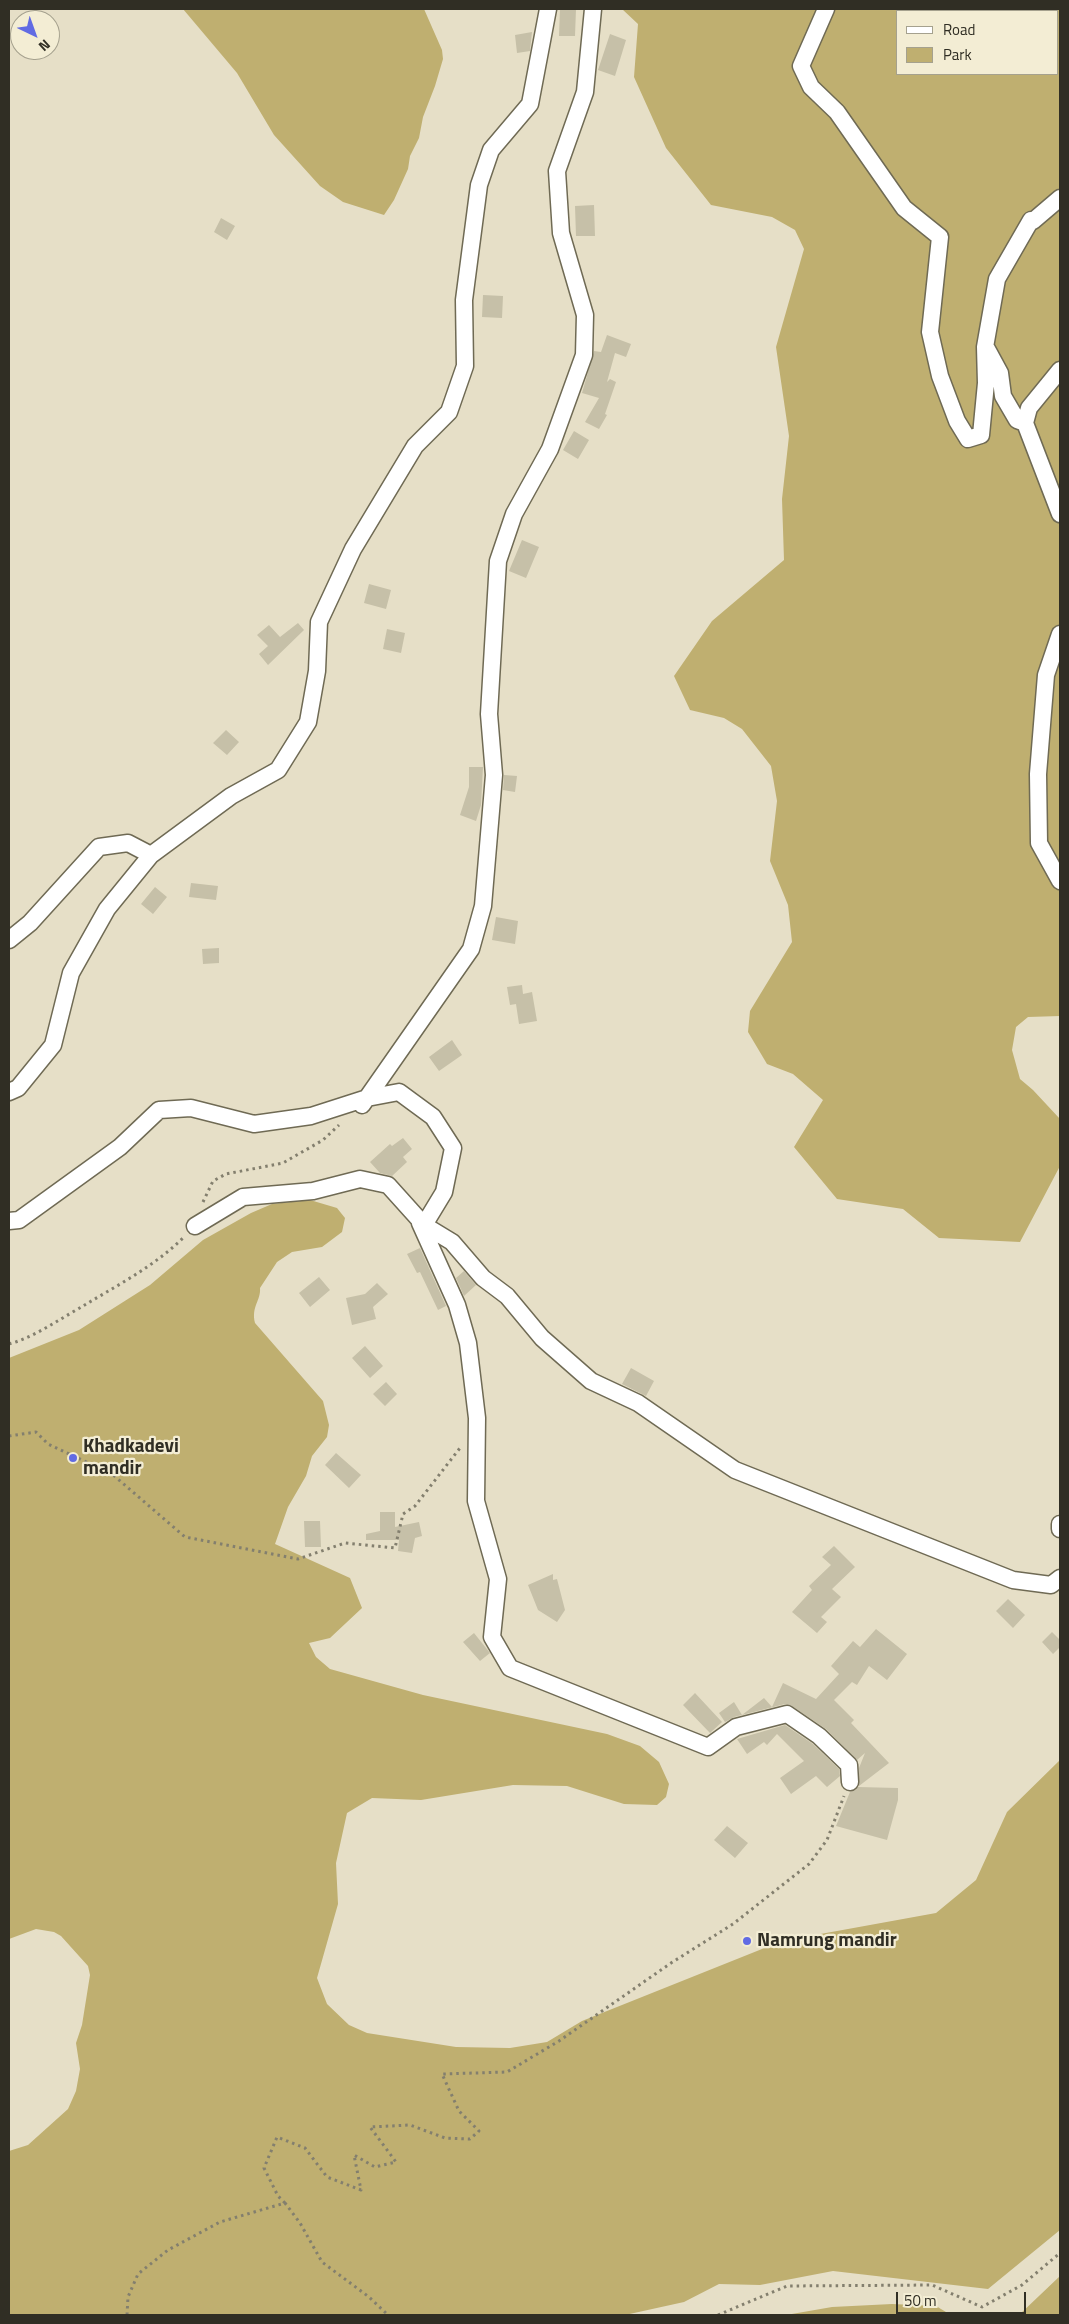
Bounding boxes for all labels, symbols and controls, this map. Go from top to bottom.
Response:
north arrow [10,10,60,60]
legend [896,10,1059,75]
text: Road [943,18,975,41]
text: N [34,35,55,57]
text: Park [943,43,972,66]
place label: Khadkadevi mandir [83,1436,179,1480]
marker: Khadkadevi mandir [67,1452,79,1464]
place label: Namrung mandir [757,1930,897,1952]
marker: Namrung mandir [741,1935,753,1947]
scale bar [899,2282,1029,2314]
text: 50 m [904,2289,937,2312]

